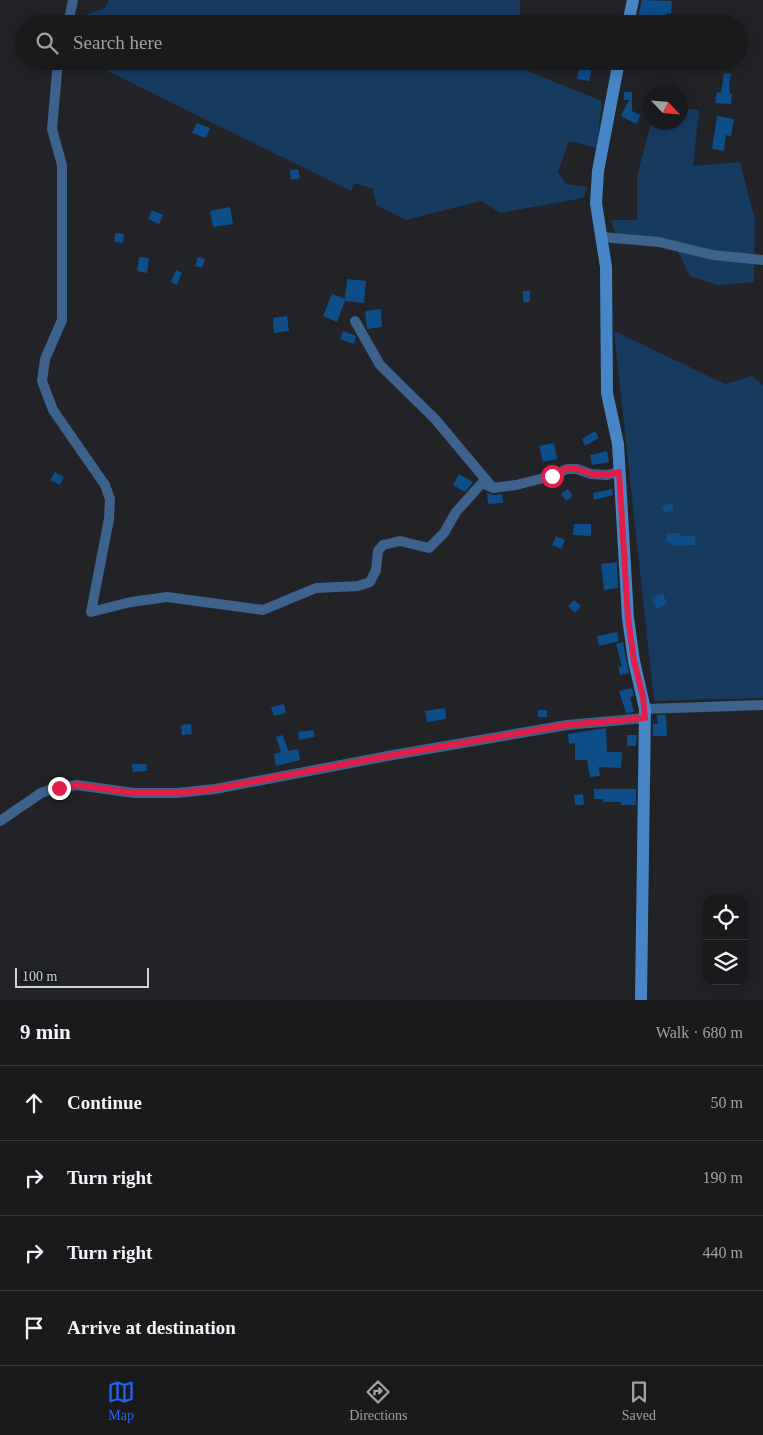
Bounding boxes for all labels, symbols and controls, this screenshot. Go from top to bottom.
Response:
search box [15,15,748,70]
icon: search [33,29,61,57]
text: Search here [73,32,162,53]
north arrow [643,85,688,130]
route start [541,465,564,488]
route end [48,777,71,800]
map controls [703,895,748,985]
button: locate [703,895,748,940]
button: layers [703,940,748,985]
scale bar [15,965,149,988]
text: 100 m [22,969,57,984]
text: 9 min [20,1020,71,1044]
text: Walk · 680 m [656,1024,743,1041]
icon: ahead [20,1089,48,1117]
text: Continue [67,1092,142,1113]
text: 50 m [711,1094,743,1111]
icon: right [20,1164,48,1192]
text: Turn right [67,1167,152,1188]
text: 190 m [703,1169,743,1186]
icon: right [20,1239,48,1267]
text: Turn right [67,1242,152,1263]
text: 440 m [703,1244,743,1261]
icon: arrive [20,1314,48,1342]
text: Arrive at destination [67,1317,236,1338]
tab: Map [107,1378,135,1424]
tab: Directions [349,1378,408,1424]
tab: Saved [622,1378,656,1424]

